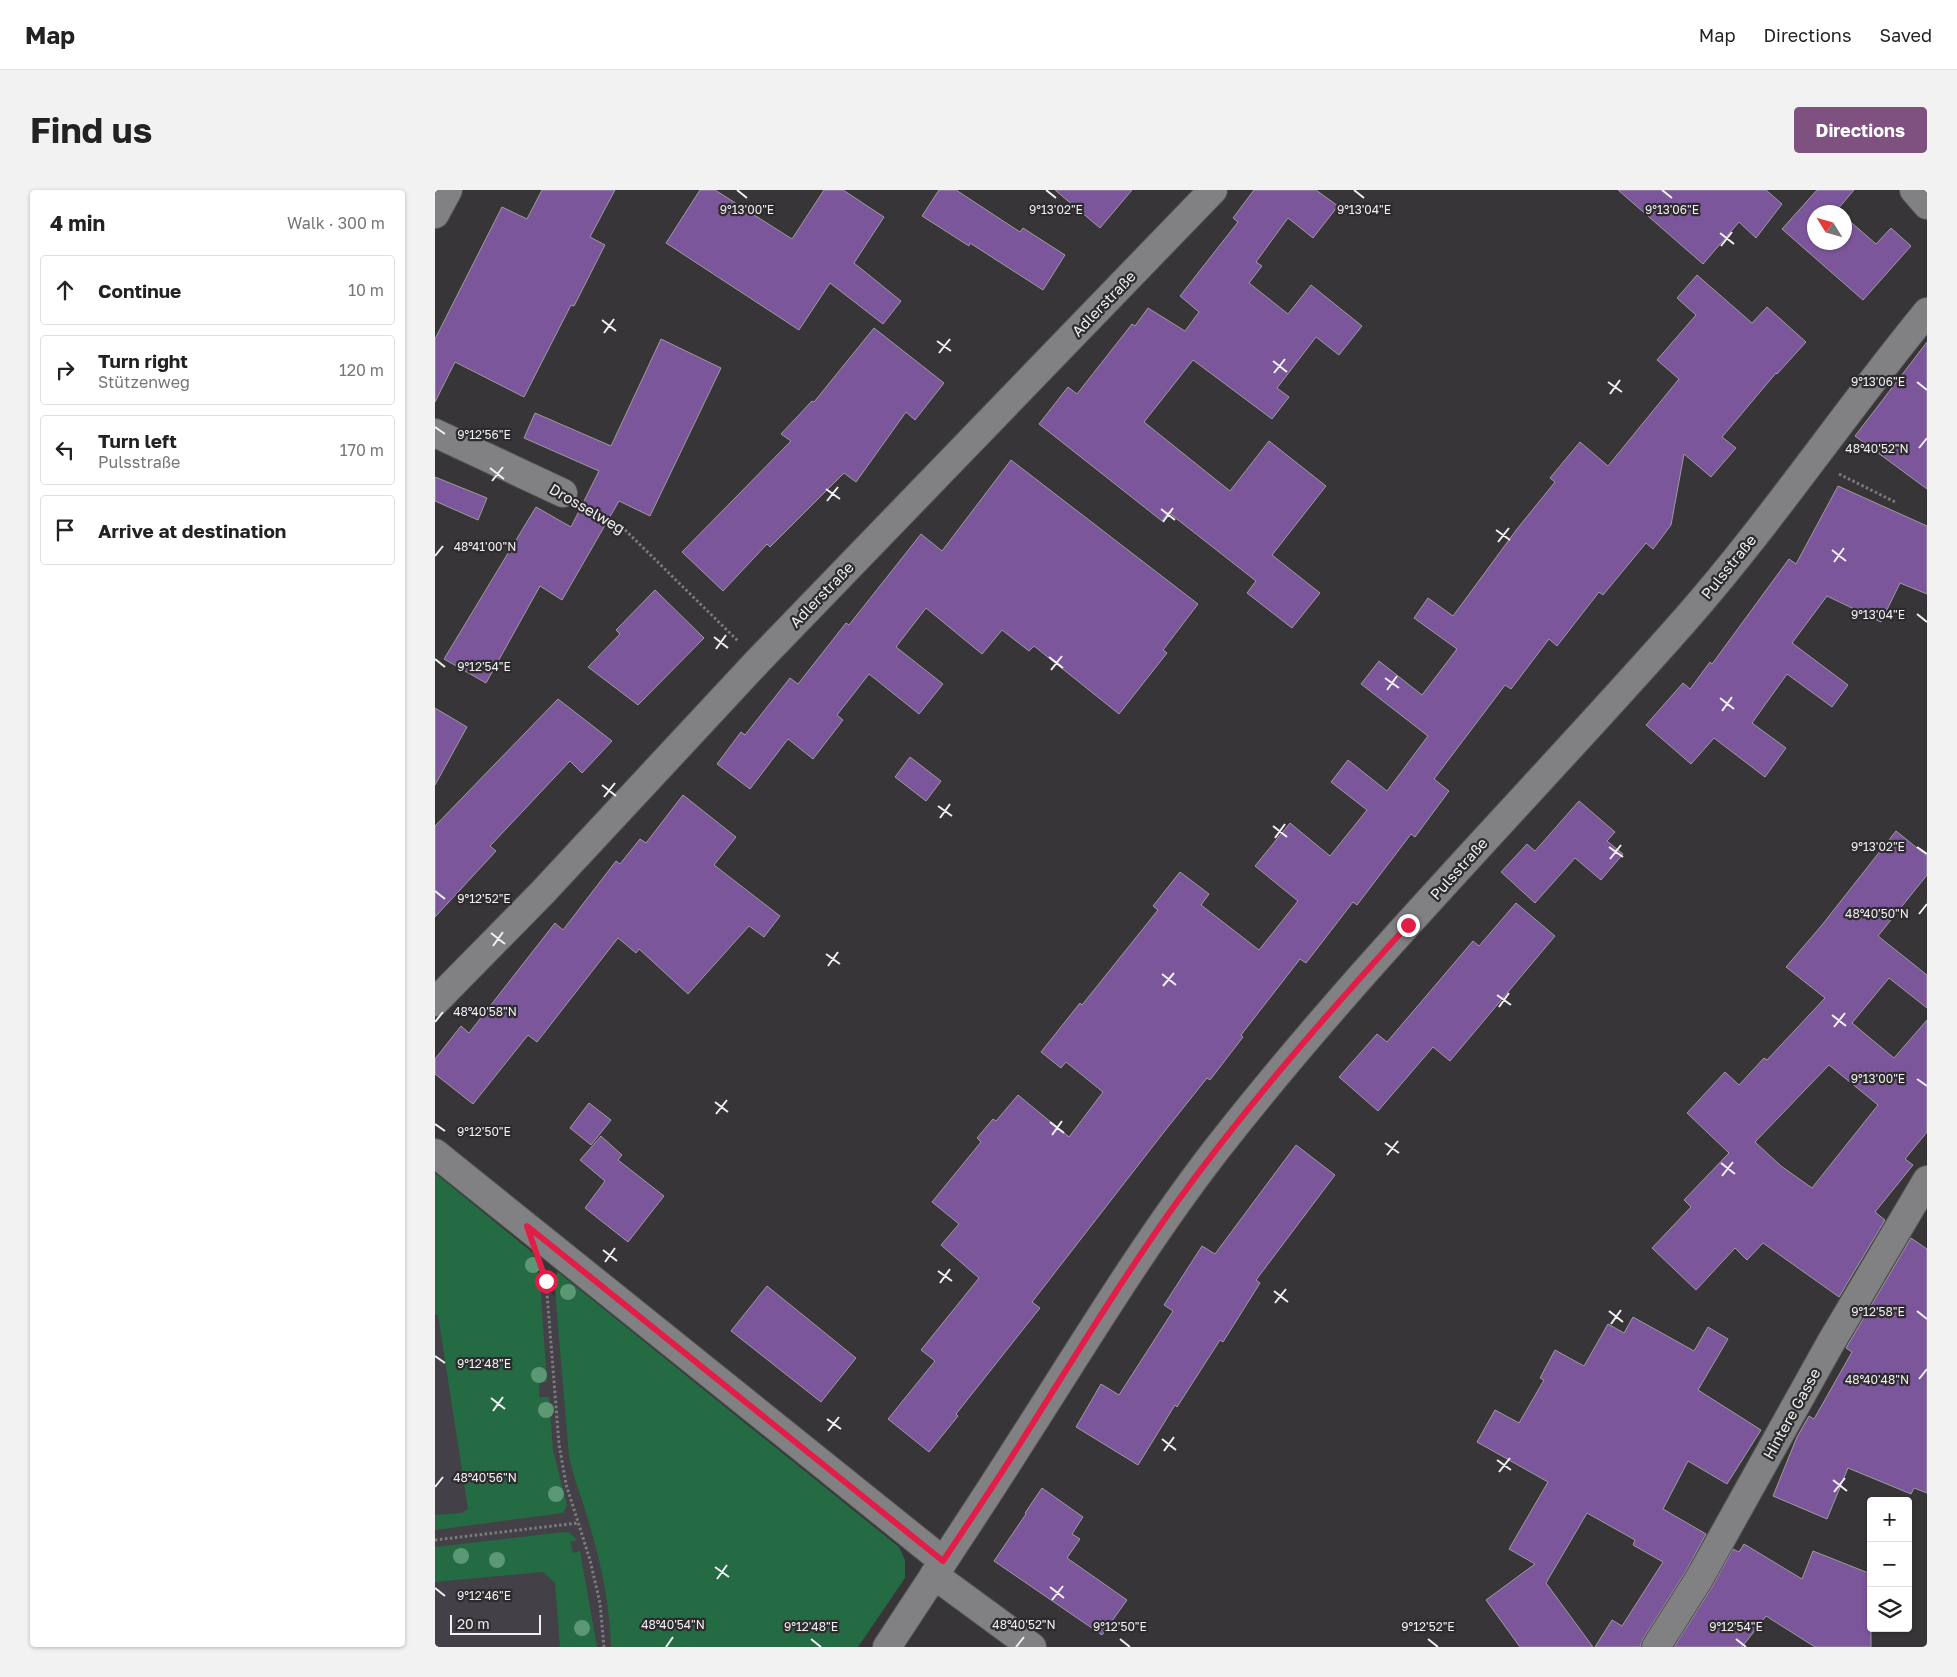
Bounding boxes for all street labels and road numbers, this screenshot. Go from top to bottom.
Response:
street label: Adlerstraße [1068,267,1139,340]
street label: Drosselweg [546,479,629,537]
street label: Pulsstraße [1697,530,1760,602]
street label: Adlerstraße [786,558,857,631]
street label: Pulsstraße [1426,833,1491,903]
street label: Hintere Gasse [1759,1365,1824,1462]

